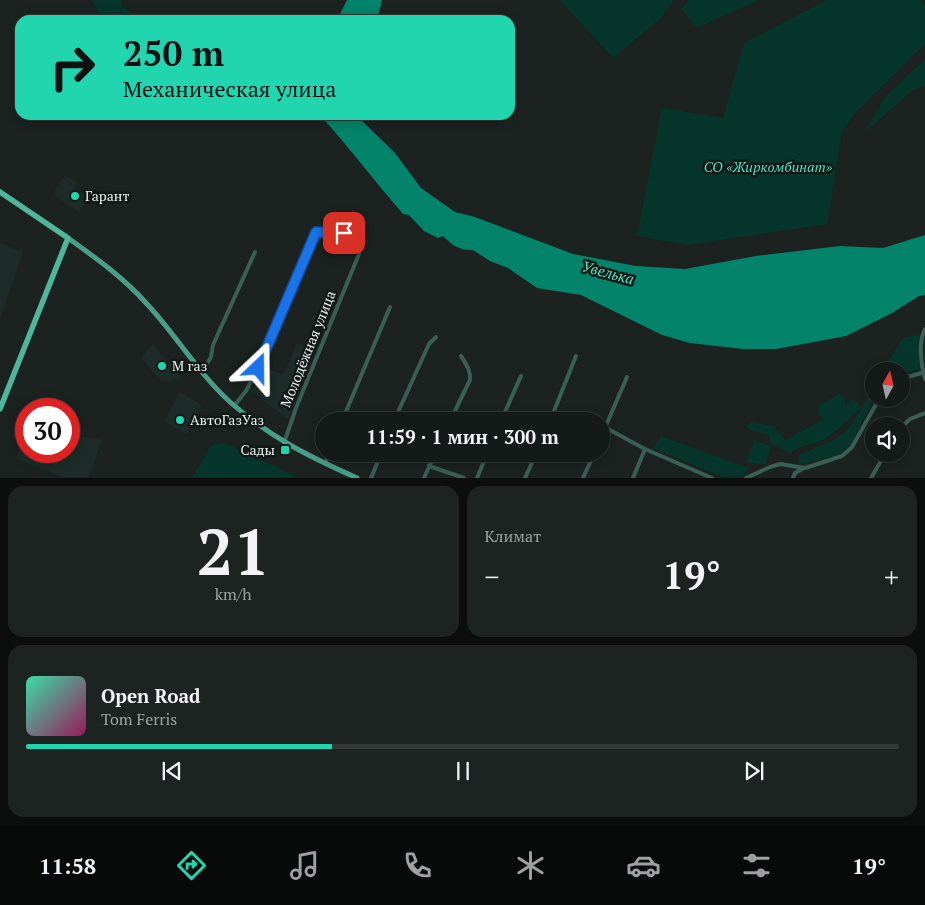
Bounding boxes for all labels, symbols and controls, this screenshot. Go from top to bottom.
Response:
text: 250 m [123,30,224,76]
icon: right [40,35,105,100]
text: Механическая улица [123,74,336,103]
park label: СО «Жиркомбинат» [704,157,833,176]
place label: Гарант [85,186,129,205]
marker: Гарант [69,190,81,202]
pin [323,212,365,254]
icon: arrive [330,219,358,247]
water label: Увелька [580,256,636,289]
street label: Молодёжная улица [275,288,340,410]
position arrow [231,341,283,393]
place label: М газ [172,356,207,375]
marker: М газ [156,360,168,372]
north arrow [865,362,910,408]
map controls [865,362,910,462]
speed limit sign: 30 [15,398,80,463]
place label: АвтоГазУаз [190,410,264,429]
marker: АвтоГазУаз [174,414,186,426]
button: sound [865,417,910,462]
text: 11:59 · 1 мин · 300 m [366,424,559,449]
place label: Сады [240,440,275,459]
marker: Сады [279,444,291,456]
text: 21 [197,507,270,594]
text: Климат [485,525,541,547]
text: 19° [662,550,721,600]
text: − [485,558,499,595]
text: + [884,558,899,595]
text: km/h [215,583,252,605]
text: Open Road [101,683,201,708]
text: Tom Ferris [101,708,177,730]
icon: previous [158,757,186,785]
icon: pause [449,757,477,785]
icon: next [740,757,768,785]
icon: directions [174,848,209,883]
icon: music [287,848,322,883]
icon: phone [400,848,435,883]
icon: climate [513,848,548,883]
icon: car [626,848,661,883]
icon: filters [739,848,774,883]
text: 11:58 [39,851,96,880]
text: 19° [852,851,886,880]

